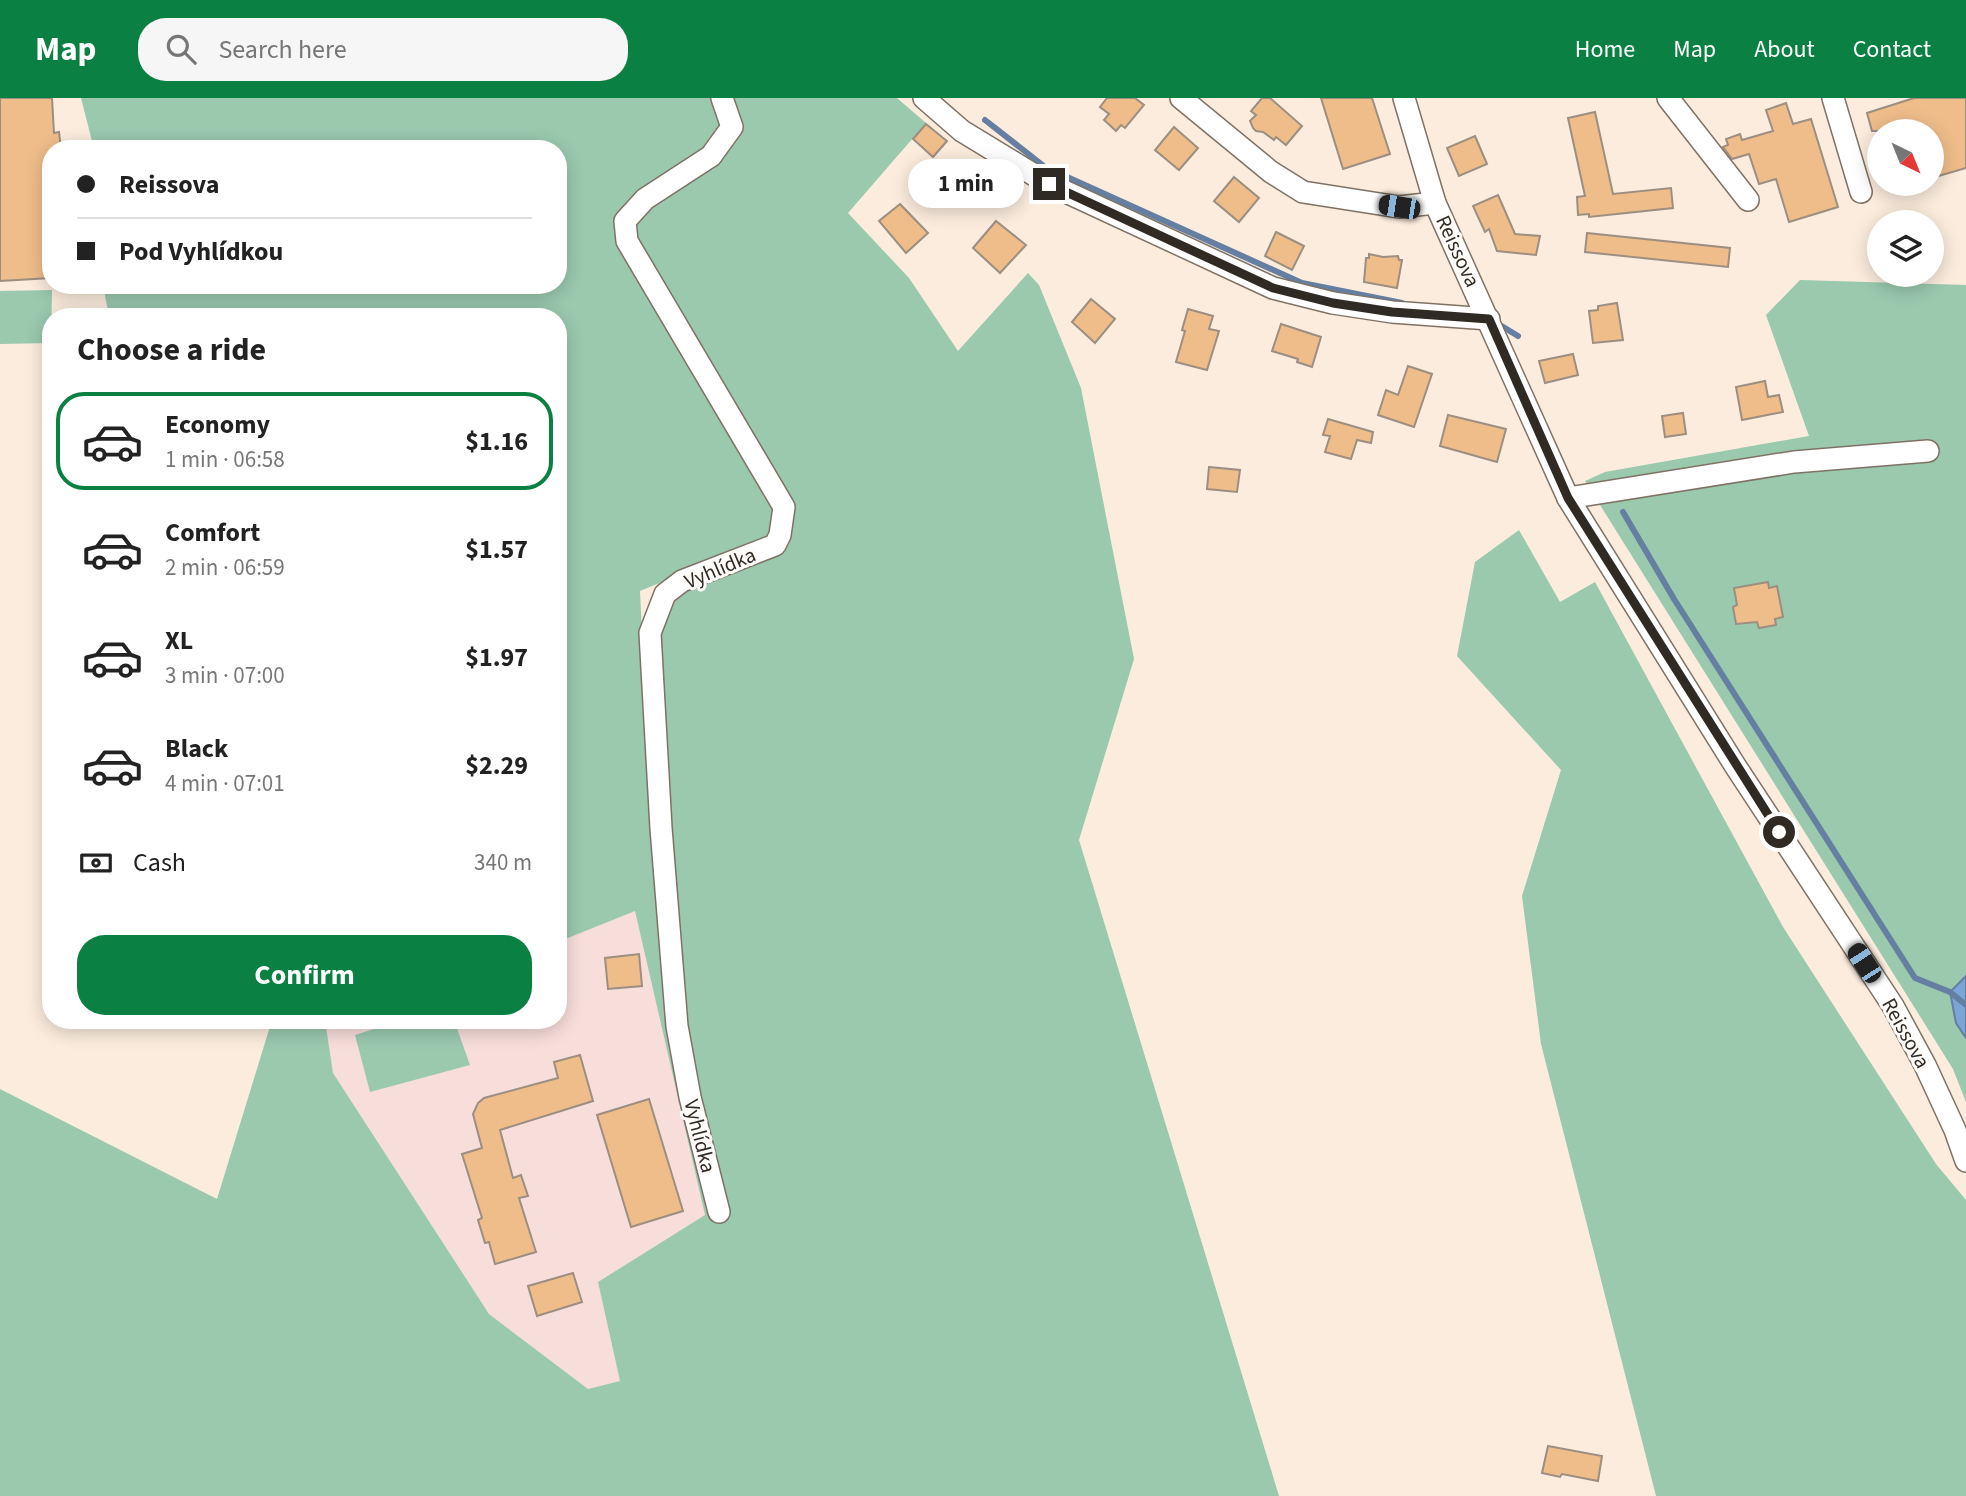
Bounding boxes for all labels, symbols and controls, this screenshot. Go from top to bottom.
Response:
search box [138,18,628,81]
text: Map [35,26,96,73]
icon: search [162,30,200,68]
text: Search here [218,31,347,68]
text: Home [1575,32,1635,67]
text: Map [1673,32,1716,67]
text: About [1754,32,1815,67]
text: Contact [1853,32,1931,67]
north arrow [1867,119,1944,196]
map controls [1867,119,1944,287]
callout: 1 min [909,160,1024,208]
text: Reissova [119,166,219,203]
text: 1 min [938,167,994,200]
route end [1033,168,1065,200]
car [1377,193,1422,221]
street label: Reissova [1428,210,1488,292]
button: layers [1867,210,1944,287]
text: Pod Vyhlídkou [119,233,283,270]
text: Choose a ride [77,327,266,373]
text: Economy [165,406,270,443]
icon: car [81,410,144,473]
text: $1.16 [465,423,528,460]
text: 1 min · 06:58 [165,443,285,476]
text: Comfort [165,514,260,551]
icon: car [81,518,144,581]
text: $1.57 [465,531,528,568]
street label: Vyhlídka [680,540,760,596]
text: 2 min · 06:59 [165,551,285,584]
text: XL [165,622,193,659]
icon: car [81,626,144,689]
text: $1.97 [465,639,528,676]
text: 3 min · 07:00 [165,659,285,692]
text: Black [165,730,228,767]
icon: car [81,734,144,797]
text: $2.29 [465,747,528,784]
text: 4 min · 07:01 [165,767,285,800]
route start [1763,816,1795,848]
icon: cash [77,844,115,882]
text: Cash [133,844,186,881]
text: 340 m [474,846,532,879]
button: Confirm [77,935,532,1015]
car [1844,940,1885,986]
street label: Reissova [1874,992,1938,1074]
street label: Vyhlídka [676,1096,724,1176]

